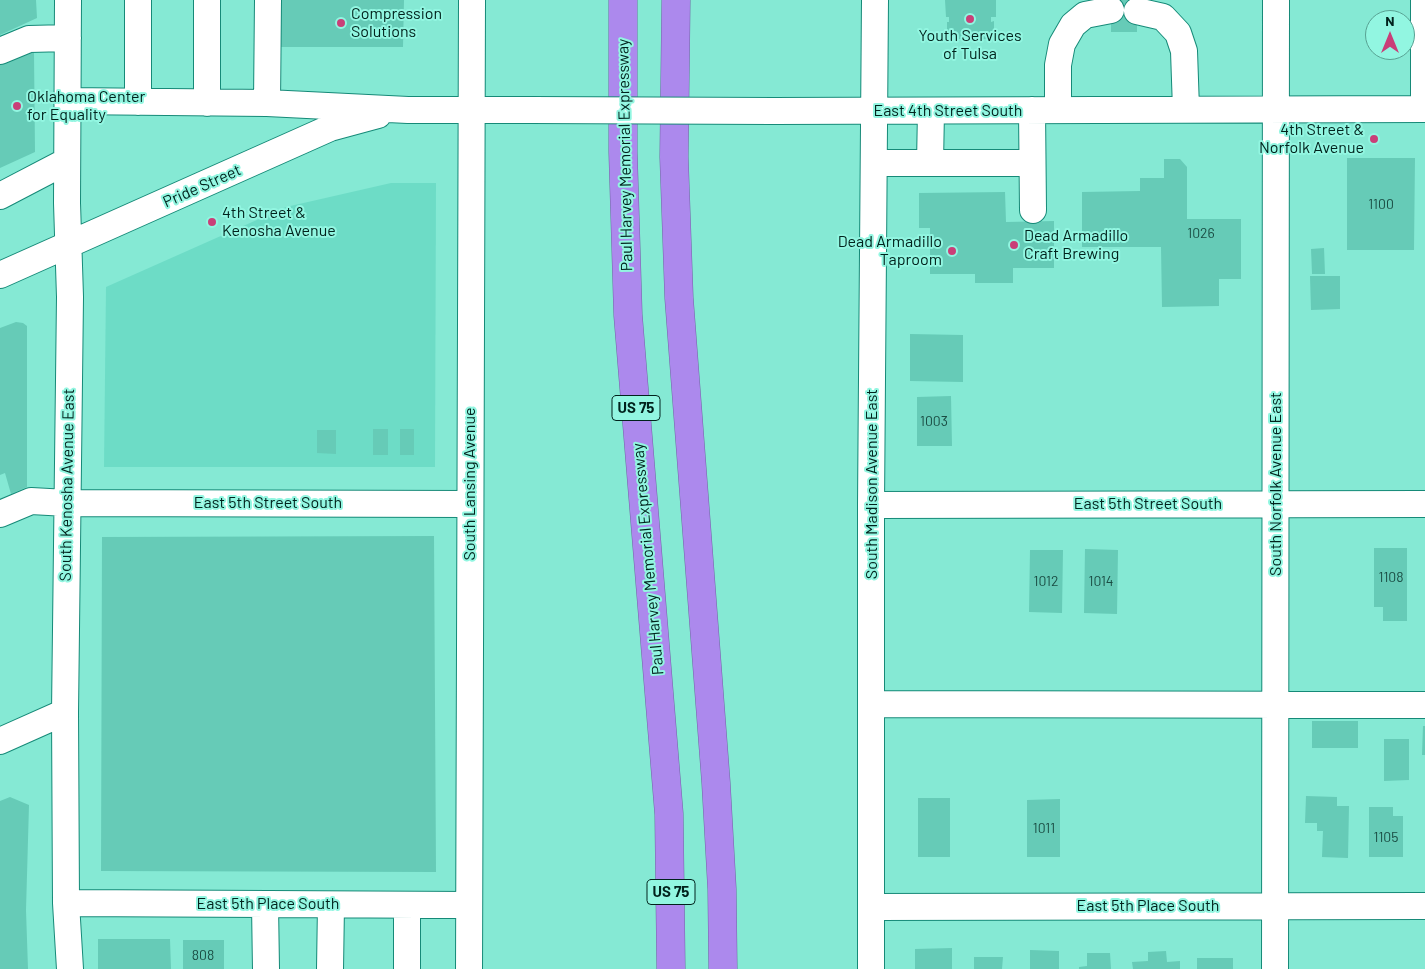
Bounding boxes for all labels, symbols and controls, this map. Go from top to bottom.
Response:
place label: Compression Solutions [351,4,442,42]
north arrow [1365,10,1415,60]
text: N [1385,12,1395,29]
marker: Youth Services of Tulsa [964,13,976,25]
marker: Compression Solutions [335,17,347,29]
place label: Youth Services of Tulsa [918,26,1022,64]
street label: Paul Harvey Memorial Expressway [613,38,637,272]
place label: Oklahoma Center for Equality [27,87,145,125]
marker: Oklahoma Center for Equality [11,100,23,112]
street label: East 4th Street South [874,101,1022,121]
place label: 4th Street & Norfolk Avenue [1259,120,1364,158]
marker: 4th Street & Norfolk Avenue [1368,133,1380,145]
street label: Pride Street [160,160,244,212]
house number: 1100 [1368,196,1394,212]
place label: 4th Street & Kenosha Avenue [222,203,336,241]
marker: 4th Street & Kenosha Avenue [206,216,218,228]
house number: 1026 [1187,225,1215,241]
place label: Dead Armadillo Craft Brewing [1024,226,1128,264]
place label: Dead Armadillo Taproom [838,232,942,270]
marker: Dead Armadillo Craft Brewing [1008,239,1020,251]
marker: Dead Armadillo Taproom [946,245,958,257]
street label: South Kenosha Avenue East [56,389,78,581]
street label: South Madison Avenue East [862,389,882,579]
street label: South Norfolk Avenue East [1266,392,1286,576]
road number: US 75 [612,396,660,420]
street label: South Lansing Avenue [460,407,480,561]
house number: 1003 [920,413,948,429]
street label: Paul Harvey Memorial Expressway [628,442,668,676]
street label: East 5th Street South [194,493,342,513]
street label: East 5th Street South [1074,494,1222,514]
house number: 1108 [1378,569,1404,585]
house number: 1012 [1034,573,1058,589]
house number: 1014 [1088,573,1114,589]
house number: 1011 [1033,820,1055,836]
house number: 1105 [1374,829,1398,845]
road number: US 75 [647,880,695,904]
street label: East 5th Place South [197,894,339,914]
street label: East 5th Place South [1077,896,1219,916]
house number: 808 [192,947,214,963]

